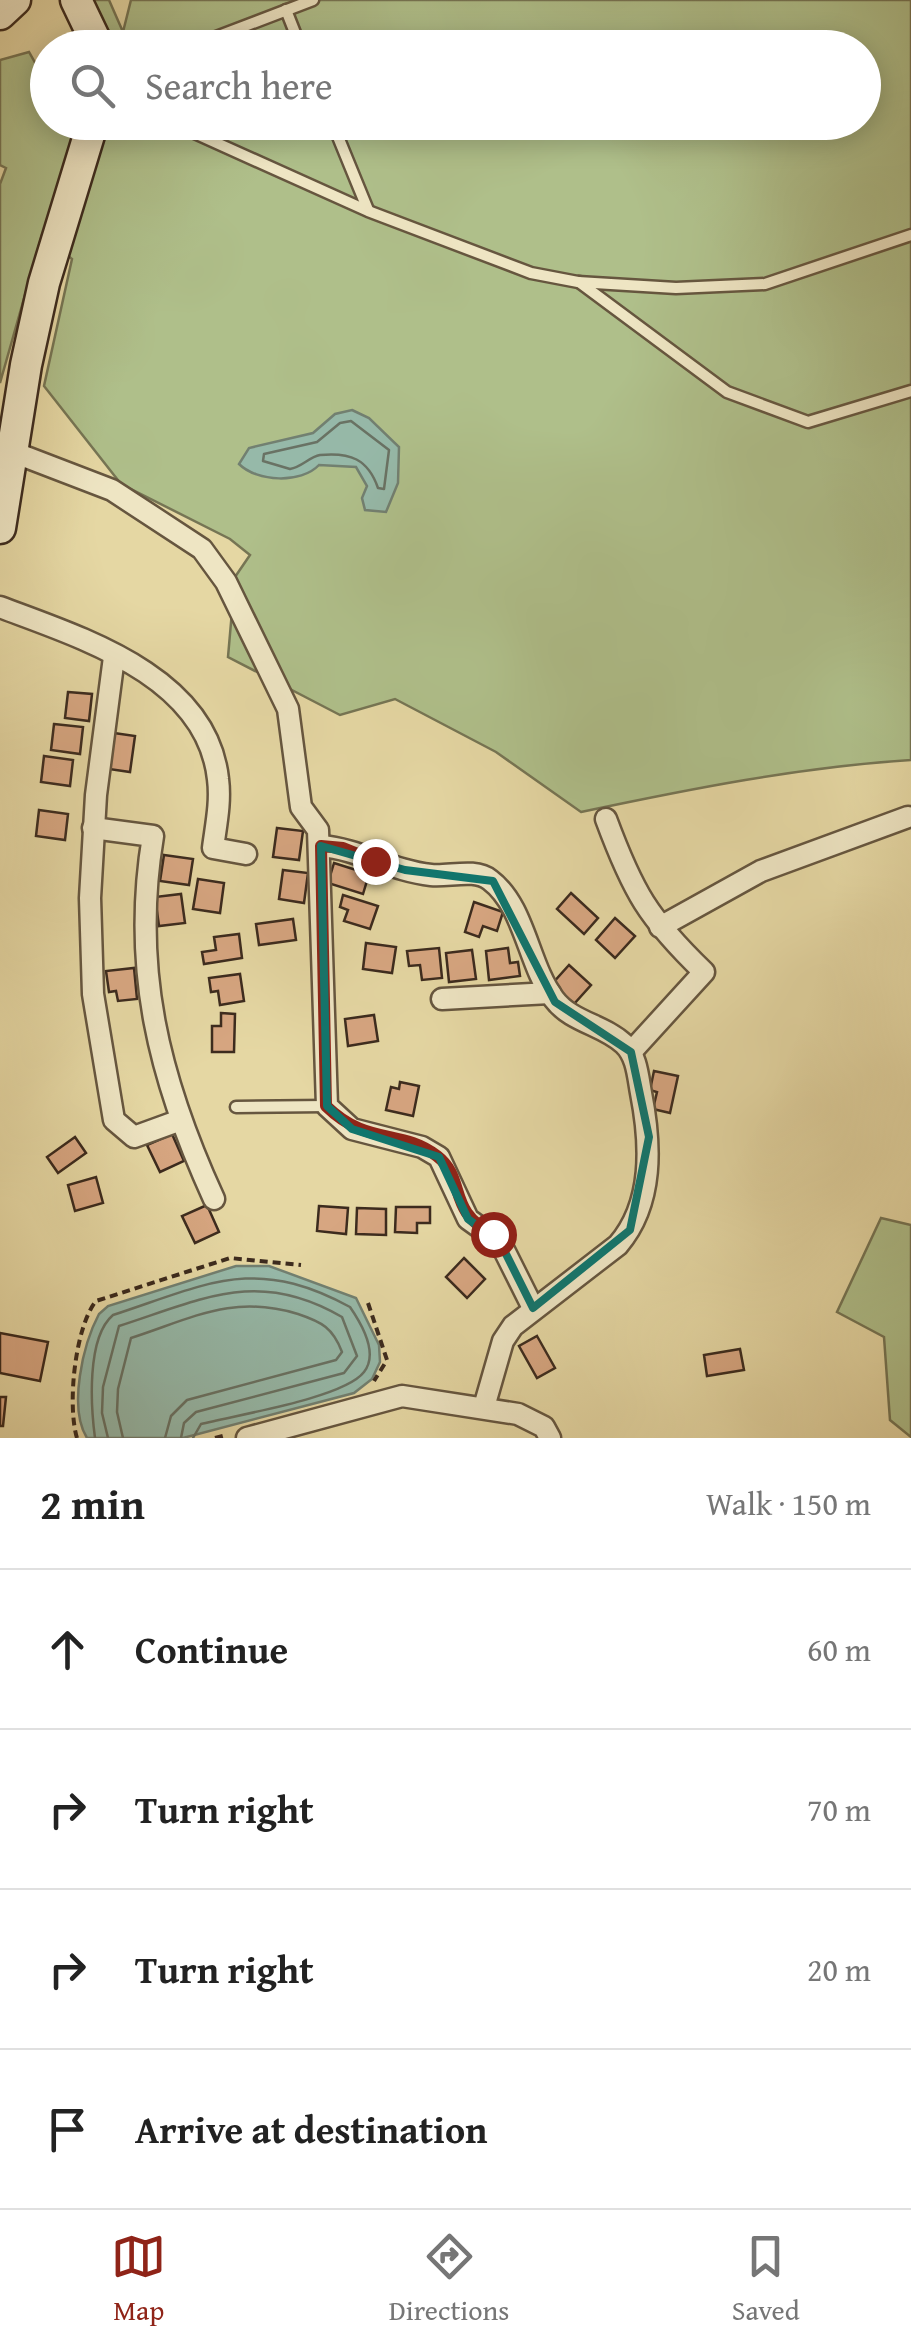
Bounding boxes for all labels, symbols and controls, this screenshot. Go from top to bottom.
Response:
search box [30,30,881,140]
text: Search here [145,57,333,113]
icon: search [65,58,120,113]
route end [353,839,399,885]
route start [471,1212,517,1258]
text: 2 min [40,1473,145,1534]
text: Walk · 150 m [706,1480,871,1527]
text: Continue [135,1621,288,1677]
icon: ahead [40,1622,95,1677]
text: 60 m [807,1626,871,1673]
text: Turn right [135,1781,314,1837]
icon: right [40,1782,95,1837]
text: 70 m [807,1786,871,1833]
text: Turn right [135,1941,314,1997]
icon: right [40,1942,95,1997]
text: 20 m [807,1946,871,1993]
text: Arrive at destination [135,2101,488,2157]
icon: arrive [40,2102,95,2157]
tab: Map [111,2229,166,2330]
tab: Directions [389,2229,509,2330]
tab: Saved [732,2229,800,2330]

